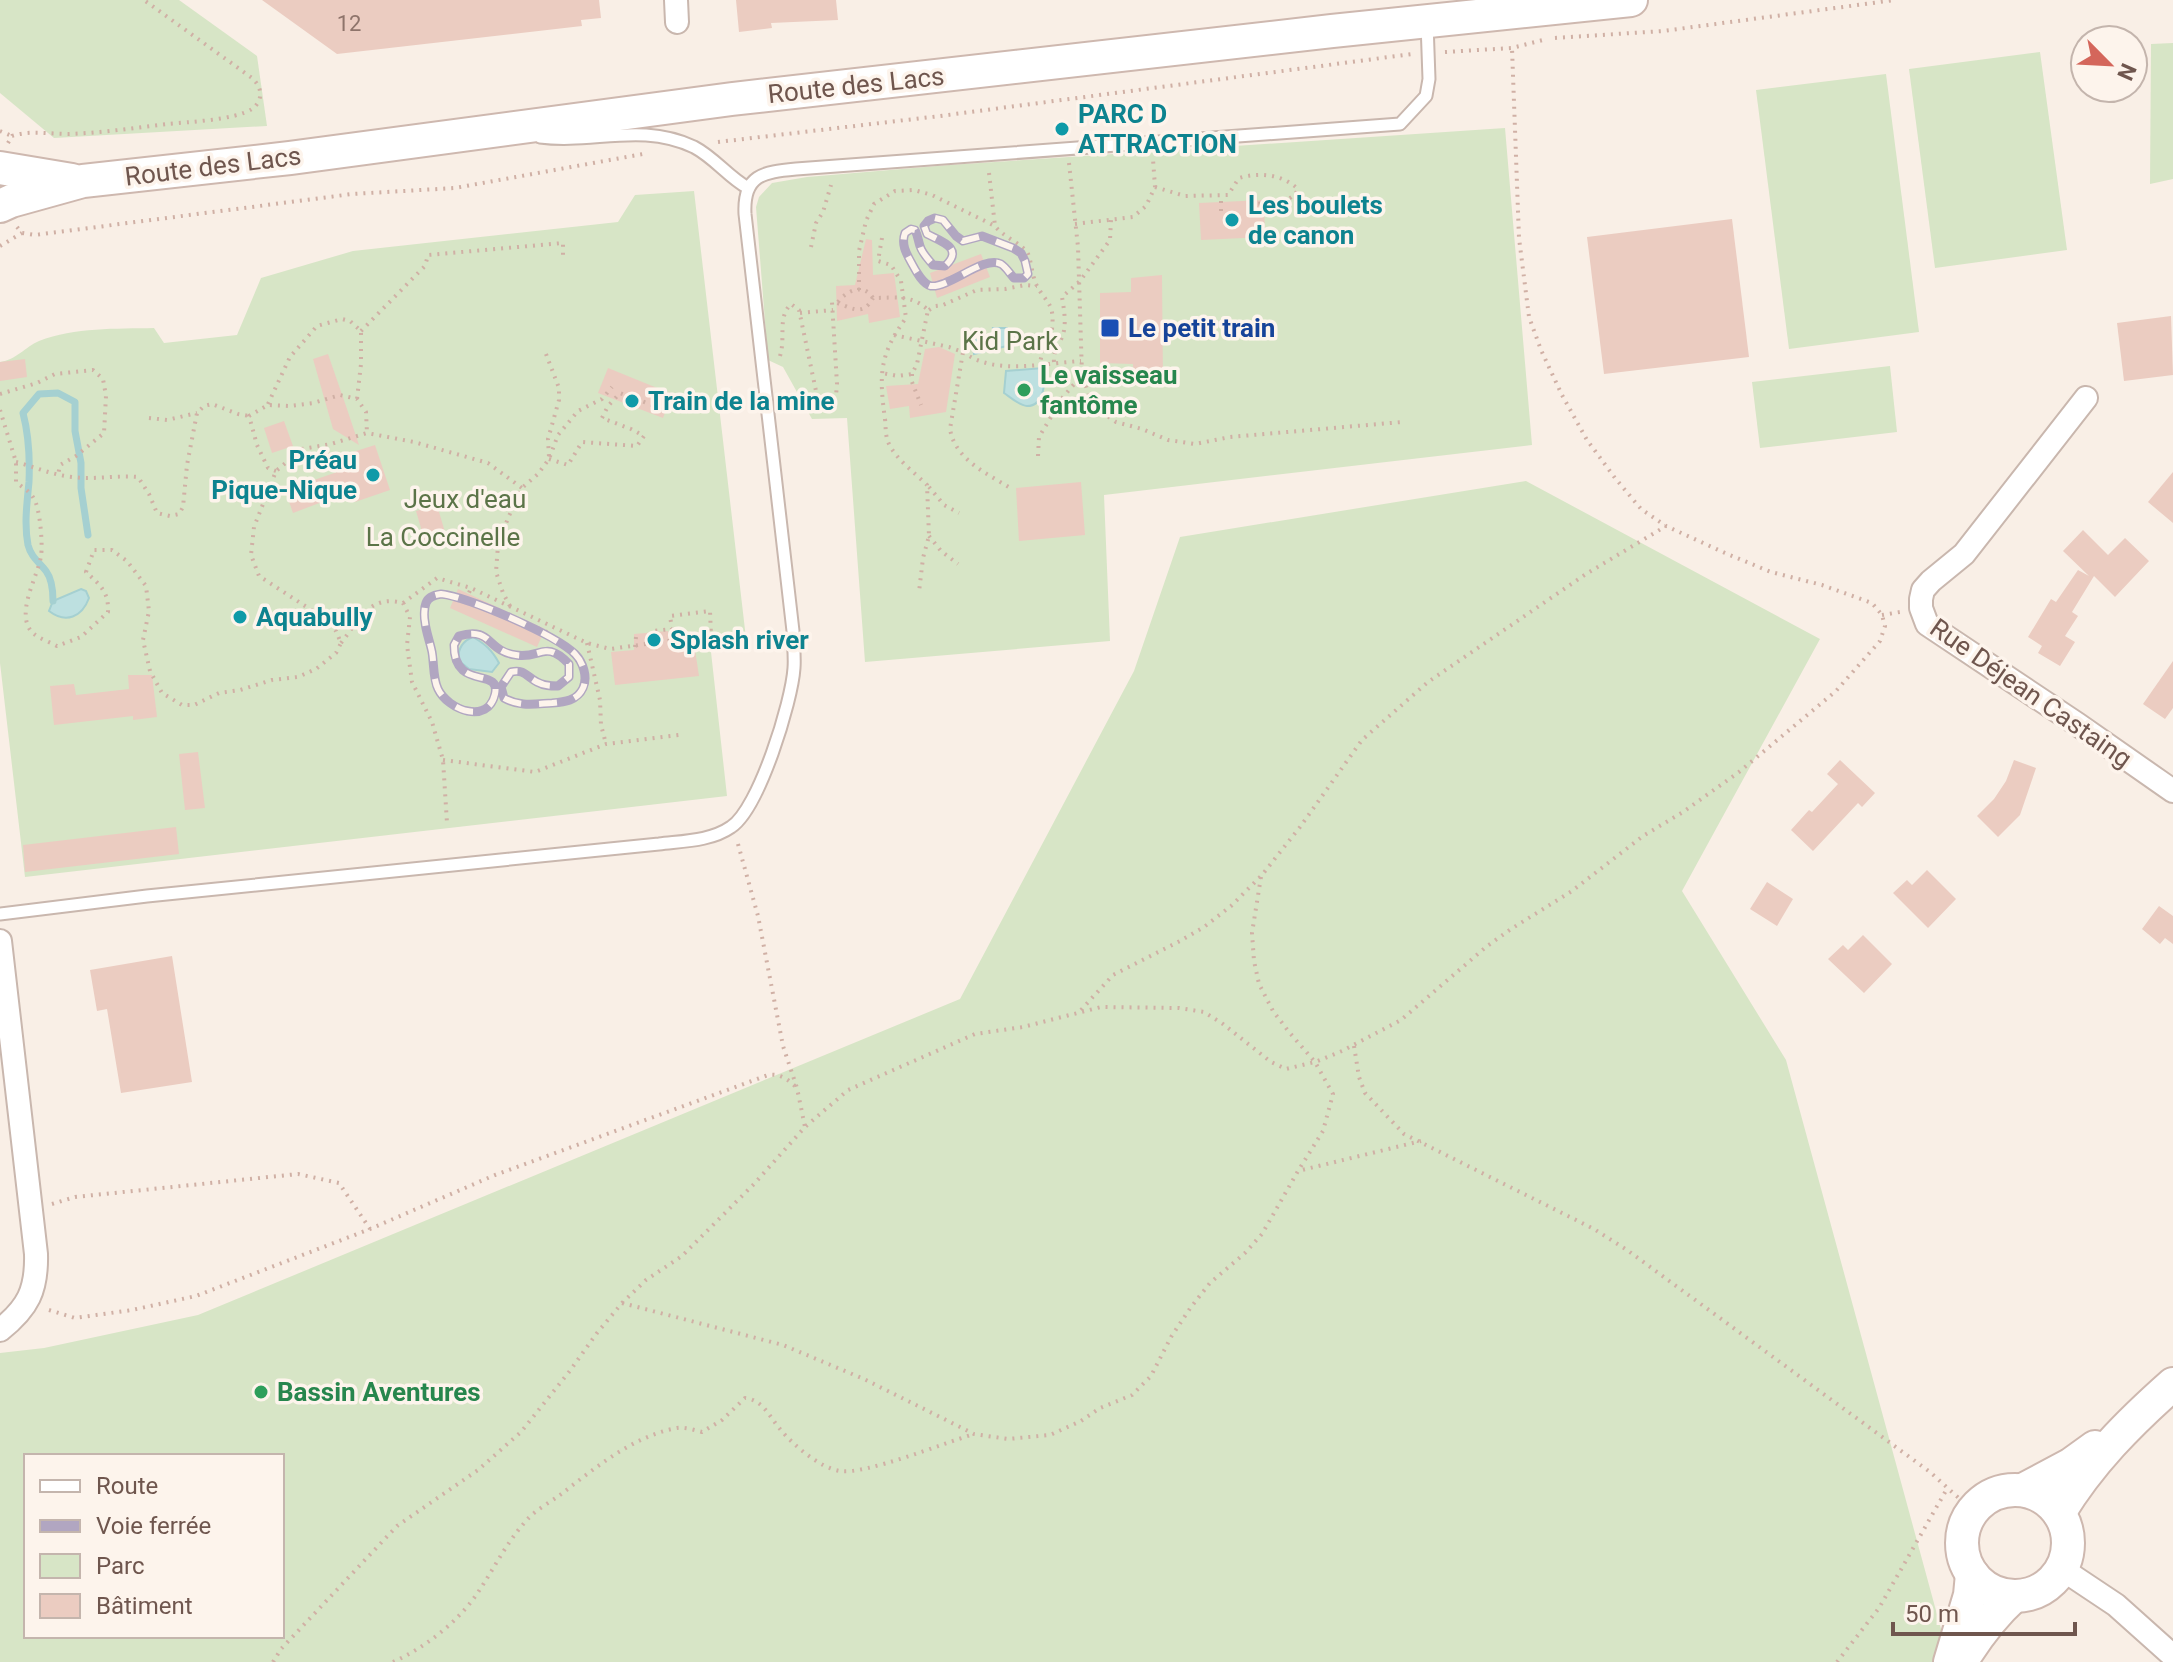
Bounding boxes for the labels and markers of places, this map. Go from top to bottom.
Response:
place label: PARC D ATTRACTION [1078,99,1237,159]
marker: PARC D ATTRACTION [1053,120,1071,138]
place label: Les boulets de canon [1248,190,1383,250]
marker: Les boulets de canon [1223,211,1241,229]
place label: Le petit train [1128,313,1275,343]
marker: Le petit train [1099,317,1121,339]
place label: Le vaisseau fantôme [1040,360,1178,420]
marker: Le vaisseau fantôme [1015,381,1033,399]
place label: Train de la mine [648,386,835,416]
marker: Train de la mine [623,392,641,410]
place label: Préau Pique-Nique [211,445,357,505]
marker: Préau Pique-Nique [364,466,382,484]
place label: Aquabully [256,602,374,632]
marker: Aquabully [231,608,249,626]
place label: Splash river [670,625,809,655]
marker: Splash river [645,631,663,649]
place label: Bassin Aventures [277,1377,481,1407]
marker: Bassin Aventures [252,1383,270,1401]

